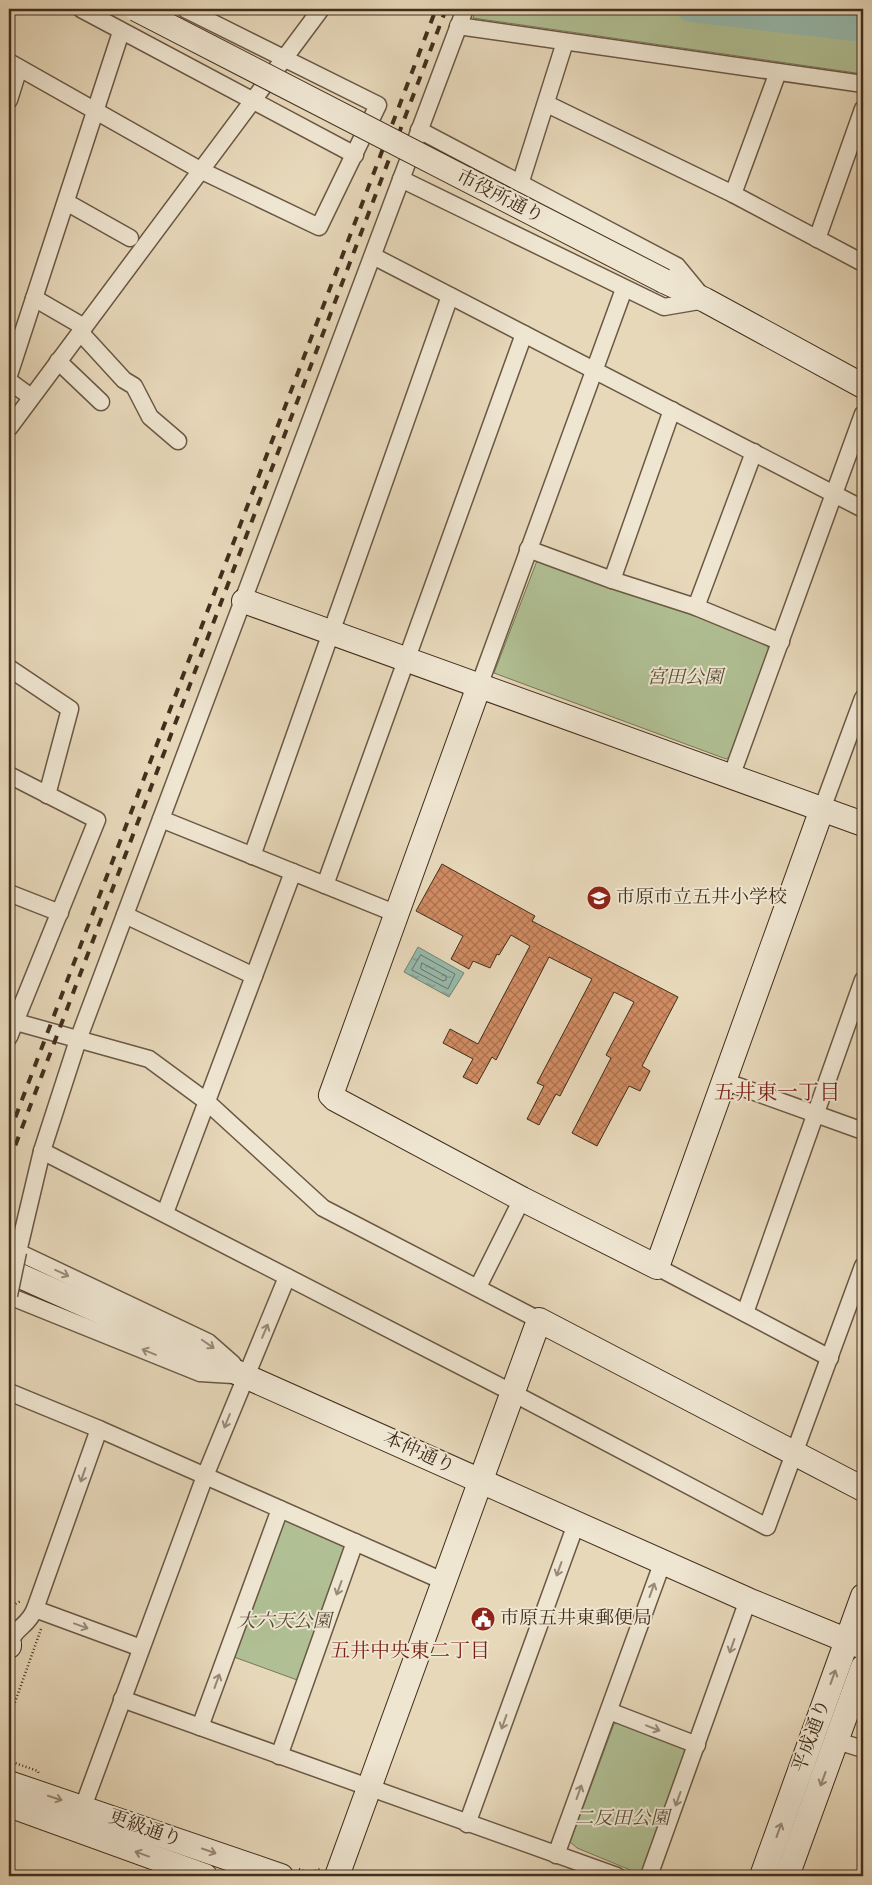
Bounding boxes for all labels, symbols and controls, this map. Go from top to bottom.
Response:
street label: 市役所通り [452,164,548,230]
park label: 宮田公園 [647,665,726,691]
school or university icon: 市原市立五井小学校 [586,885,612,911]
place label: 市原市立五井小学校 [616,885,787,911]
district label: 五井東一丁目 [714,1079,840,1108]
one-way arrow [54,1268,69,1278]
one-way arrow [260,1324,270,1339]
one-way arrow [201,1339,215,1349]
one-way arrow [141,1347,156,1356]
one-way arrow [222,1414,231,1429]
street label: 本仲通り [379,1426,459,1480]
one-way arrow [78,1467,87,1482]
one-way arrow [554,1561,563,1577]
one-way arrow [334,1580,343,1595]
one-way arrow [648,1583,657,1598]
public building icon: 市原五井東郵便局 [470,1606,496,1632]
place label: 市原五井東郵便局 [500,1606,652,1632]
park label: 大六天公園 [236,1609,334,1635]
one-way arrow [72,1622,88,1631]
district label: 五井中央東二丁目 [330,1638,490,1666]
one-way arrow [727,1638,736,1653]
one-way arrow [829,1670,838,1685]
one-way arrow [213,1674,222,1689]
street label: 平成通り [787,1696,837,1776]
one-way arrow [499,1714,508,1730]
one-way arrow [645,1724,660,1733]
one-way arrow [818,1771,827,1786]
one-way arrow [575,1785,584,1801]
one-way arrow [673,1791,682,1806]
one-way arrow [47,1794,62,1803]
street label: 更級通り [105,1804,185,1854]
park label: 二反田公園 [574,1806,672,1832]
one-way arrow [775,1823,784,1839]
one-way arrow [200,1847,216,1856]
one-way arrow [135,1849,150,1858]

